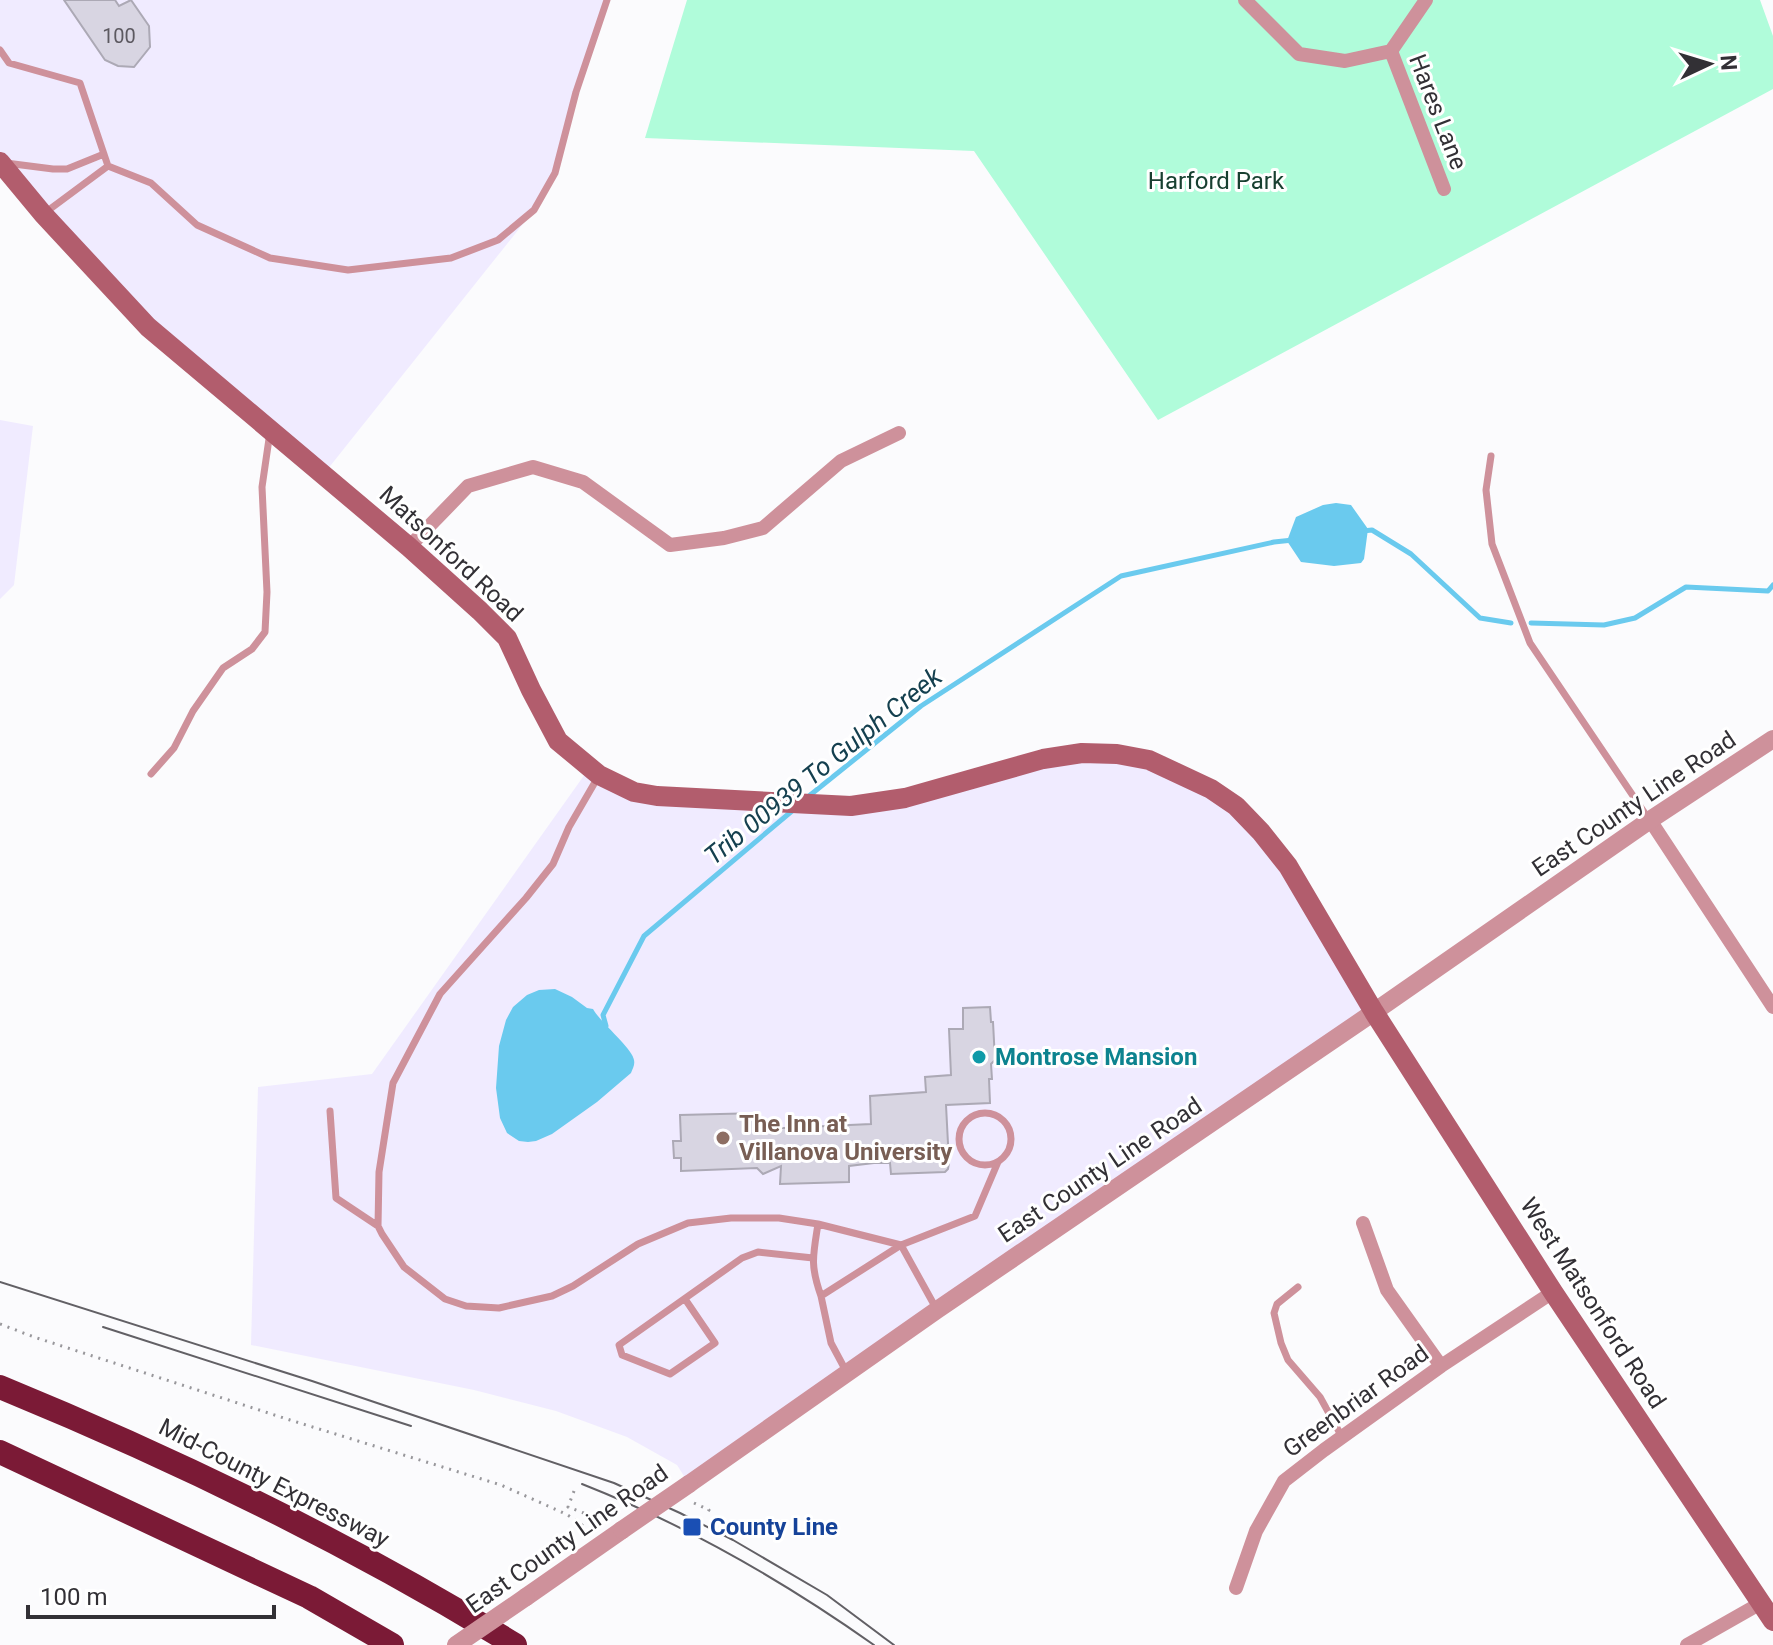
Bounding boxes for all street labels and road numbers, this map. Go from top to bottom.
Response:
street label: Hares Lane [1403,50,1473,174]
street label: Matsonford Road [374,480,528,628]
street label: East County Line Road [1527,725,1741,883]
street label: East County Line Road [993,1091,1207,1249]
street label: West Matsonford Road [1514,1192,1672,1414]
street label: Greenbriar Road [1278,1339,1434,1463]
street label: Mid-County Expressway [154,1413,394,1554]
street label: East County Line Road [461,1459,673,1619]

